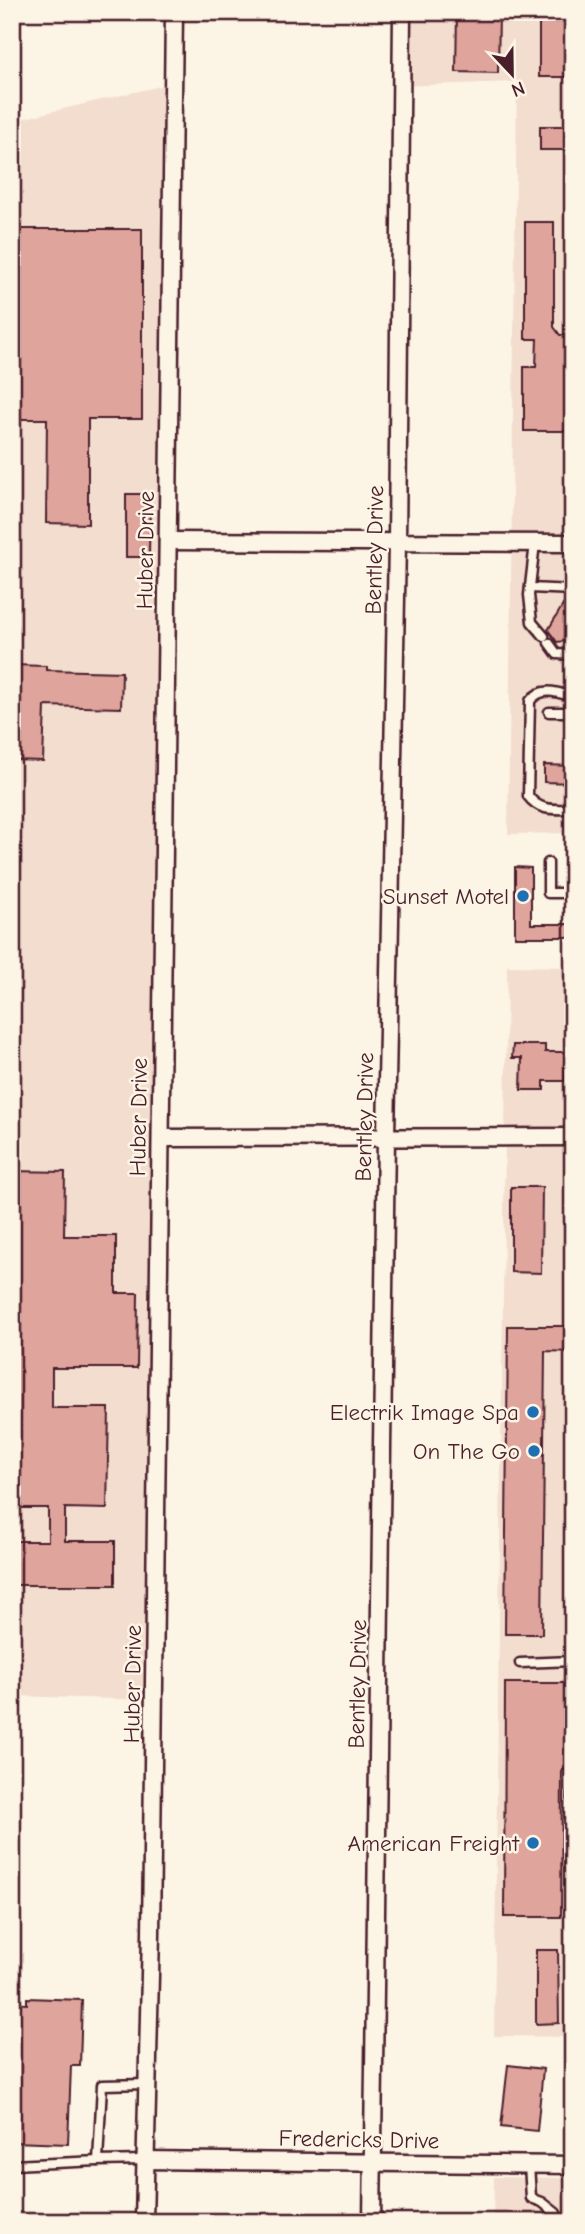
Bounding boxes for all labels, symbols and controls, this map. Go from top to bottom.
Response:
north arrow [476,38,546,108]
text: N [508,76,528,101]
street label: Bentley Drive [360,485,389,615]
street label: Huber Drive [131,491,160,610]
place label: Sunset Motel [383,883,509,910]
marker: Sunset Motel [515,888,531,904]
street label: Bentley Drive [350,1052,379,1182]
street label: Huber Drive [124,1058,153,1177]
place label: Electrik Image Spa [330,1399,519,1426]
marker: Electrik Image Spa [525,1404,541,1420]
place label: On The Go [413,1438,520,1465]
marker: On The Go [526,1443,542,1459]
street label: Bentley Drive [343,1619,372,1749]
street label: Huber Drive [118,1625,147,1744]
place label: American Freight [348,1830,520,1857]
marker: American Freight [525,1835,541,1851]
street label: Fredericks Drive [279,2125,439,2154]

